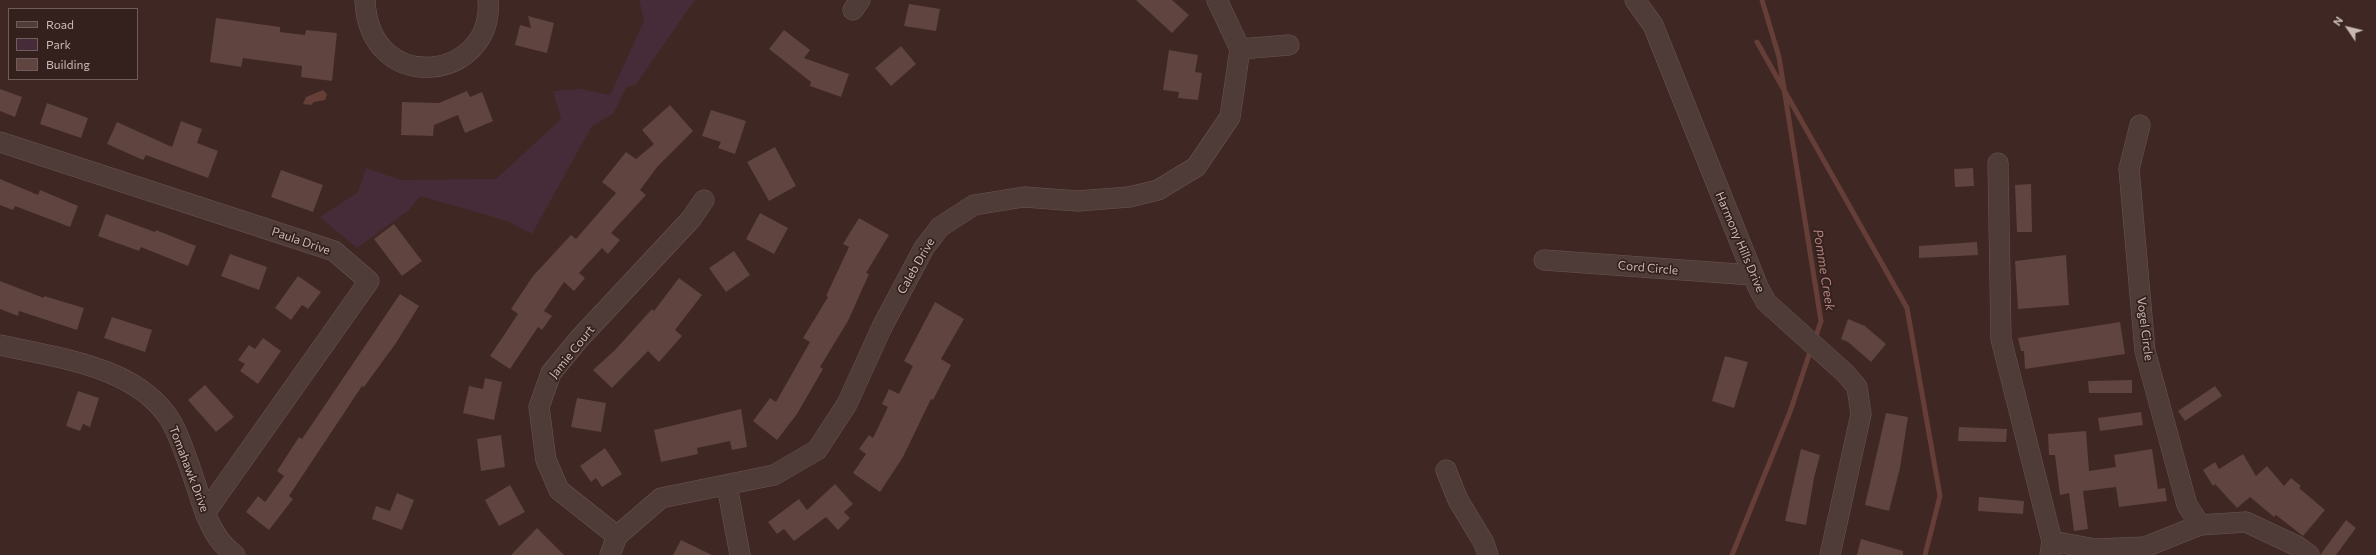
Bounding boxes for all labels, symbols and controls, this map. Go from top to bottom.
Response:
legend [8,8,138,80]
north arrow [2328,8,2368,48]
text: N [2330,14,2345,28]
text: Road [46,17,74,31]
text: Park [46,37,71,51]
text: Building [46,57,90,71]
street label: Harmony Hills Drive [1712,190,1768,294]
street label: Paula Drive [270,224,332,258]
water label: Pomme Creek [1810,228,1838,312]
street label: Caleb Drive [894,235,938,297]
street label: Cord Circle [1617,258,1679,278]
street label: Vogel Circle [2134,296,2156,362]
street label: Jamie Court [546,323,598,381]
street label: Tomahawk Drive [166,424,212,514]

